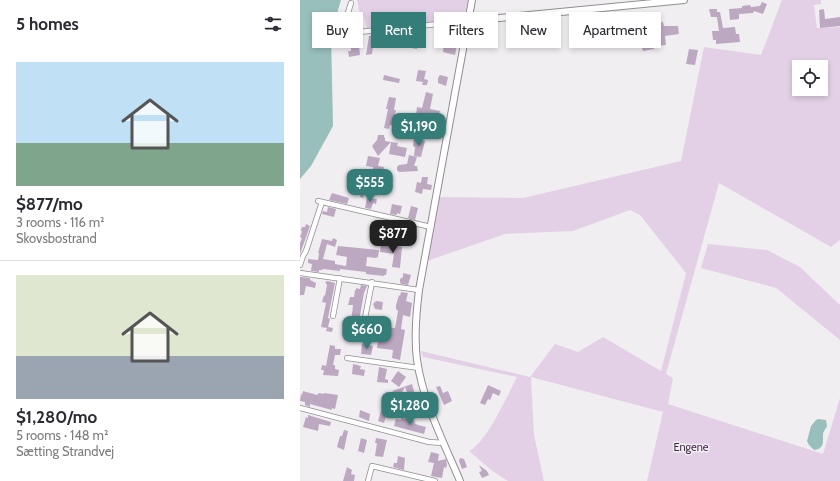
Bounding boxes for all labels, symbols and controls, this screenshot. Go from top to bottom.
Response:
chip: Buy [312,12,363,48]
chip: Rent [371,12,426,48]
chip: Filters [434,12,498,48]
chip: New [506,12,561,48]
chip: Apartment [569,12,661,48]
icon: filters [262,13,284,35]
text: 5 homes [16,14,79,34]
map controls [792,60,828,96]
button: locate [792,60,828,96]
icon: home [114,88,186,160]
pin: $1,190 [386,113,452,147]
text: $1,190 [401,118,437,134]
pin: $555 [346,169,394,203]
text: $555 [356,174,384,190]
text: $877/mo [16,194,83,214]
text: 3 rooms · 116 m² [16,214,104,230]
pin: $877 [369,220,417,254]
text: $877 [379,225,407,241]
text: Skovsbostrand [16,230,97,246]
icon: home [114,301,186,373]
pin: $660 [343,316,391,350]
text: $660 [351,321,383,337]
pin: $1,280 [377,392,443,426]
text: $1,280 [390,397,430,413]
text: $1,280/mo [16,407,97,427]
text: 5 rooms · 148 m² [16,427,108,443]
park label: Engene [673,440,709,454]
text: Sætting Strandvej [16,443,114,459]

